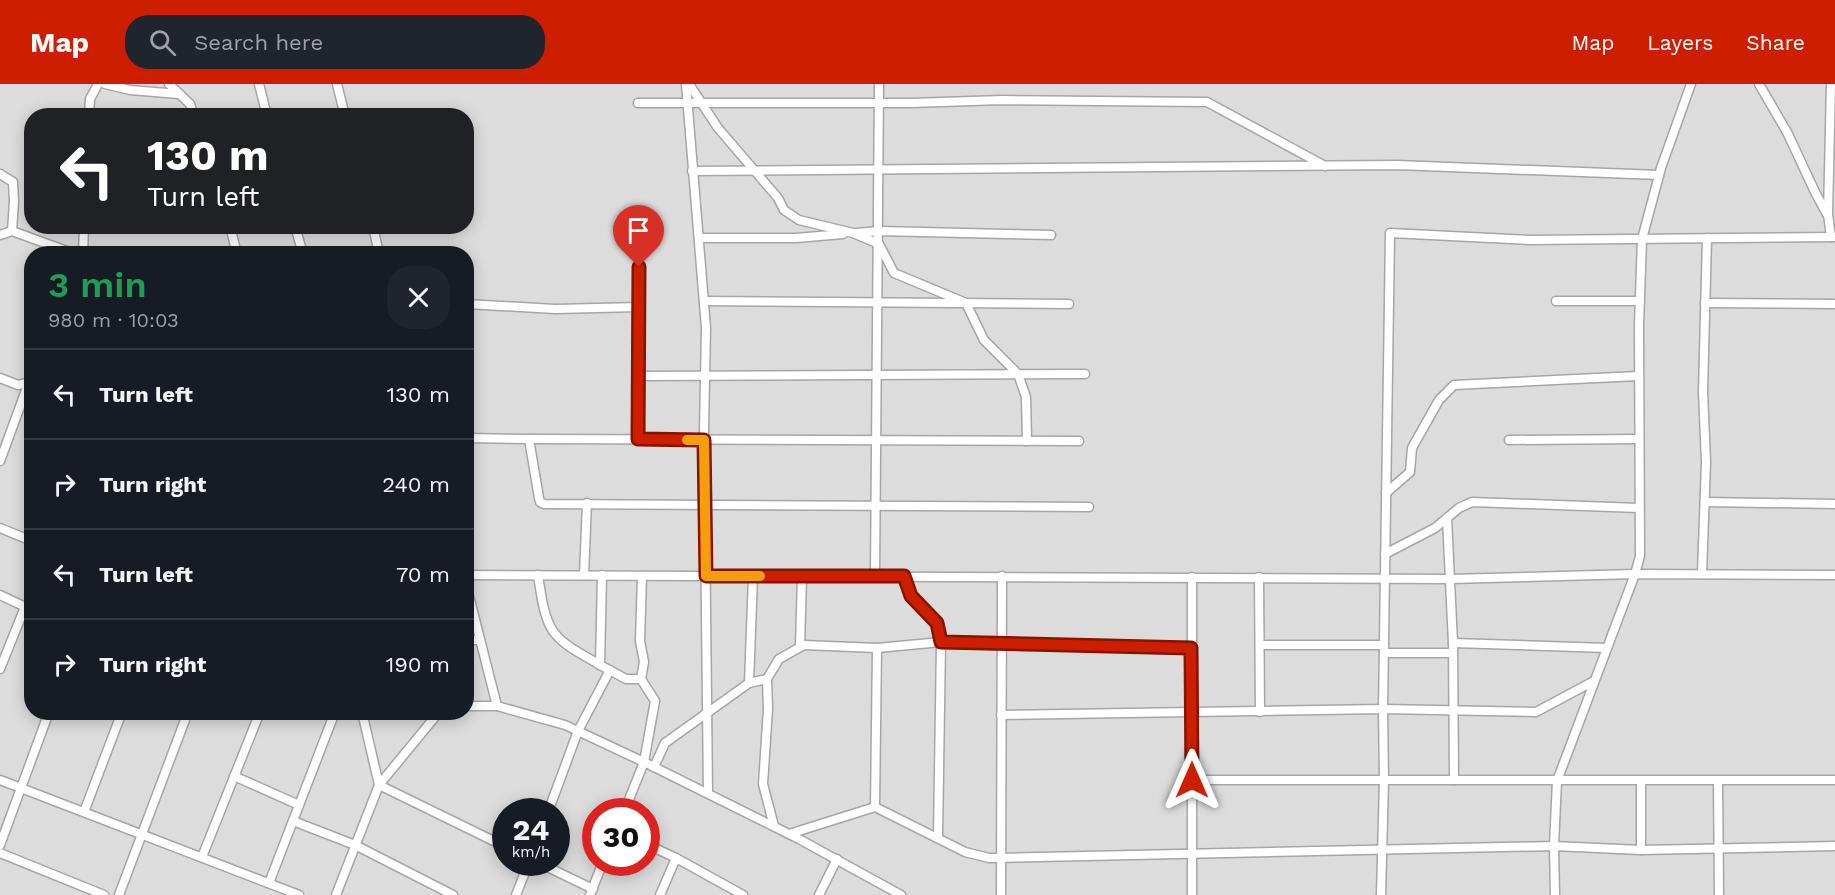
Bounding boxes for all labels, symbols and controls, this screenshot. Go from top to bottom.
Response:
search box [125,15,545,69]
text: Map [30,26,89,59]
icon: search [146,26,179,59]
text: Search here [194,30,323,55]
text: Map [1571,30,1614,55]
text: Layers [1647,30,1713,55]
text: Share [1746,30,1805,55]
text: 130 m [147,131,269,180]
icon: left [48,132,126,210]
text: Turn left [147,181,259,213]
pin [613,205,664,267]
icon: arrive [622,214,655,247]
text: 3 min [48,264,147,306]
button: close [387,266,450,329]
text: 980 m · 10:03 [48,308,179,332]
icon: left [48,378,81,411]
text: Turn left [99,382,193,407]
text: 130 m [386,382,450,407]
icon: right [48,468,81,501]
text: Turn right [99,472,206,497]
text: 240 m [382,472,450,497]
icon: left [48,558,81,591]
text: Turn left [99,562,193,587]
text: 70 m [396,562,450,587]
icon: right [48,648,81,681]
text: Turn right [99,652,206,677]
text: 190 m [386,652,450,677]
position arrow [1160,748,1224,812]
speed limit sign: 30 [582,798,660,876]
text: 24 [513,812,549,847]
text: km/h [512,843,550,861]

